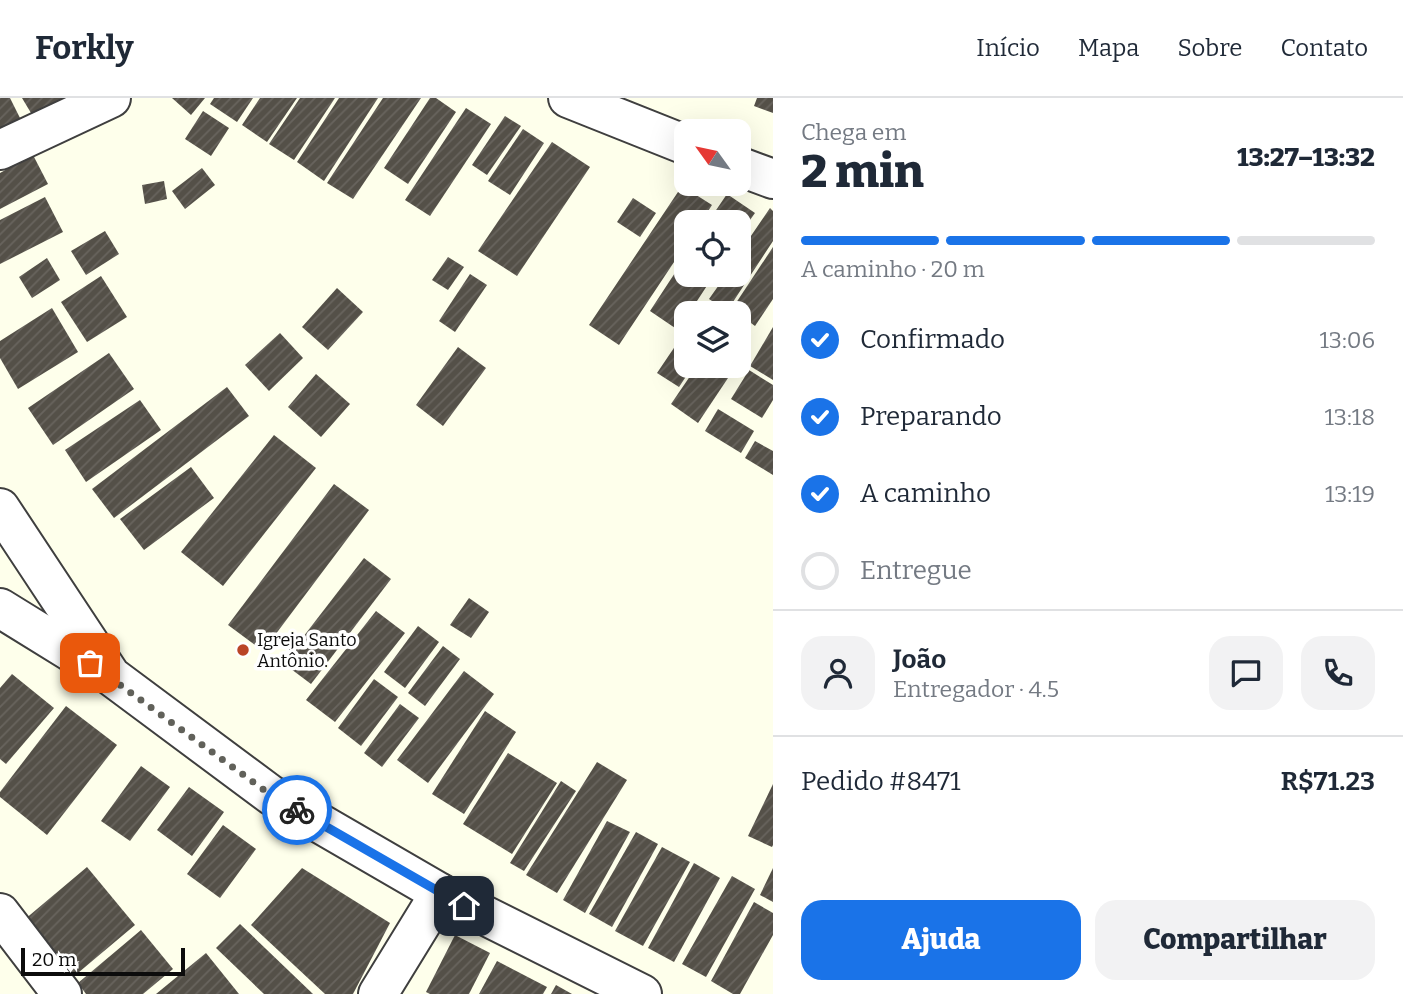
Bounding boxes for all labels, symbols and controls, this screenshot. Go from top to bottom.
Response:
text: Forkly [35,28,134,68]
text: Início [976,34,1040,62]
text: Mapa [1078,34,1139,62]
text: Sobre [1177,34,1242,62]
text: Contato [1280,34,1368,62]
text: Chega em [801,118,906,146]
north arrow [674,119,751,196]
map controls [674,119,751,378]
text: 13:27–13:32 [1237,142,1375,173]
text: 2 min [801,144,924,199]
button: locate [674,210,751,287]
text: A caminho · 20 m [801,255,985,283]
button: layers [674,301,751,378]
icon: check [801,321,839,359]
text: Confirmado [860,324,1005,355]
text: 13:06 [1319,326,1375,354]
icon: check [801,398,839,436]
text: Preparando [860,401,1002,432]
text: 13:18 [1325,403,1375,431]
icon: check [801,475,839,513]
text: A caminho [860,478,991,509]
text: 13:19 [1325,480,1375,508]
text: Entregue [860,555,972,586]
place label: Igreja Santo Antônio. [257,629,357,672]
pin [60,633,120,693]
button: person [801,636,875,710]
button: chat [1209,636,1283,710]
button: phone [1301,636,1375,710]
marker: Igreja Santo Antônio. [235,642,251,658]
icon: bag [71,644,109,682]
text: João [893,644,946,675]
text: Entregador · 4.5 [893,675,1059,703]
text: Pedido #8471 [801,766,961,797]
text: R$71.23 [1281,766,1375,797]
courier [262,775,332,845]
icon: bike [278,791,316,829]
pin [434,876,494,936]
icon: home [445,887,483,925]
button: Ajuda [801,900,1081,980]
button: Compartilhar [1095,900,1375,980]
scale bar [21,945,186,977]
text: 20 m [32,948,76,971]

